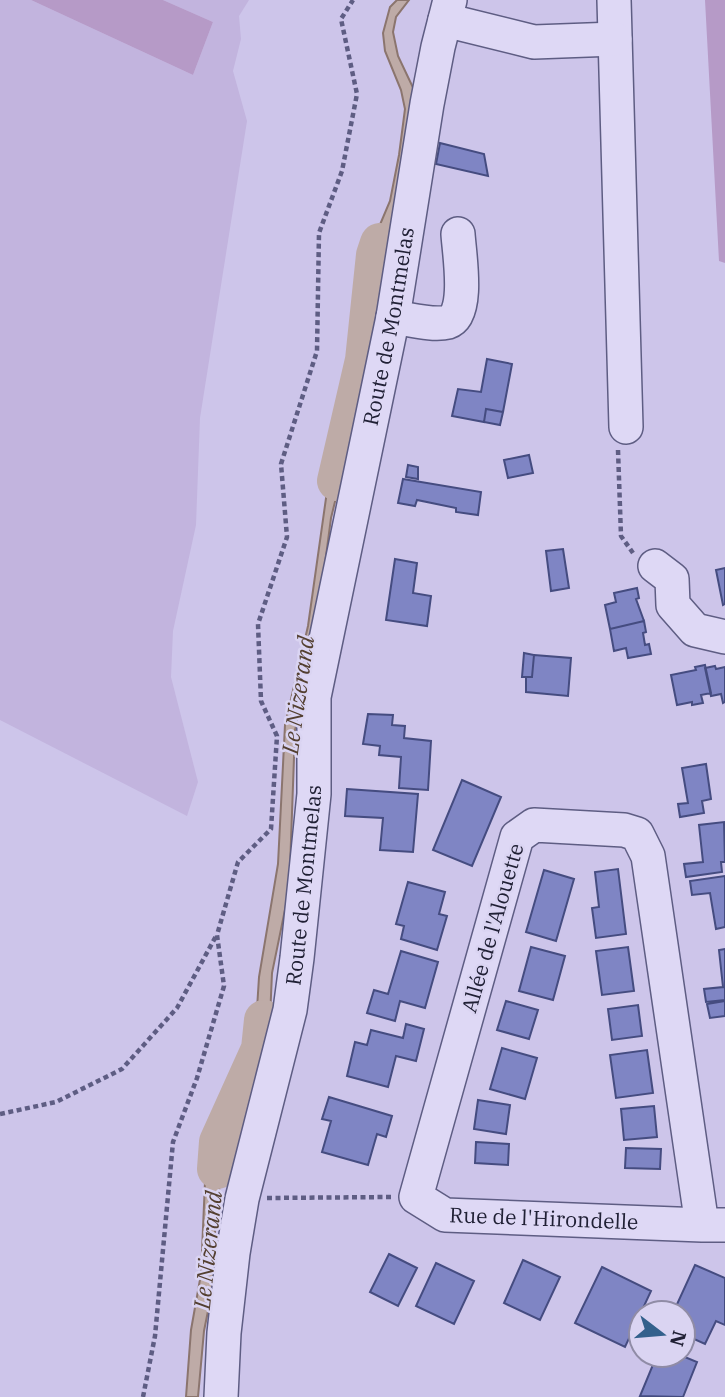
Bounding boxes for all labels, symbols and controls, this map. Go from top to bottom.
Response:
street label: Route de Montmelas [356,225,420,428]
water label: Le Nizerand [274,633,320,757]
street label: Route de Montmelas [278,785,327,987]
street label: Allée de l'Alouette [454,840,530,1016]
water label: Le Nizerand [186,1189,228,1312]
street label: Rue de l'Hirondelle [449,1200,639,1236]
north arrow [627,1299,697,1369]
text: N [665,1328,692,1349]

